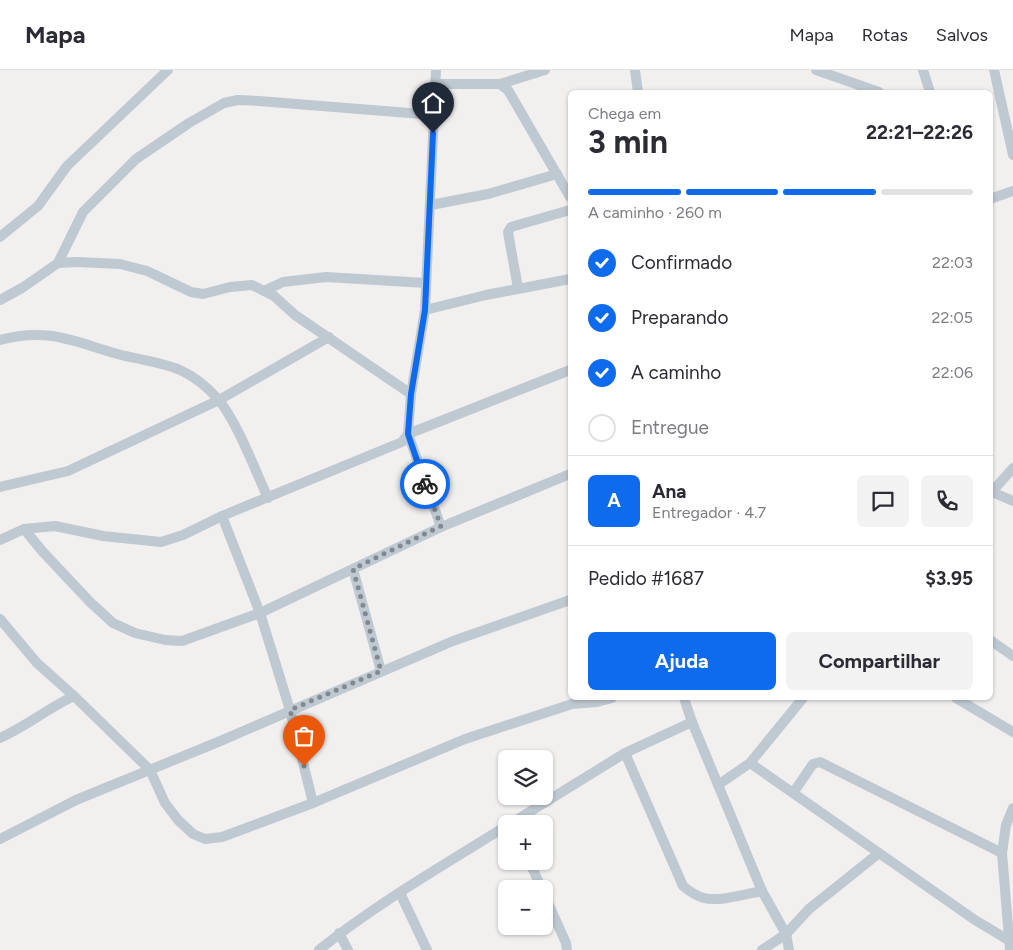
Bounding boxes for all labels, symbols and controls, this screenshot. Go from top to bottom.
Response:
text: Mapa [25,20,86,49]
text: Mapa [790,24,834,46]
text: Rotas [862,24,908,46]
text: Salvos [936,24,988,46]
pin [412,82,454,133]
icon: home [419,89,447,117]
text: Chega em [588,104,661,123]
text: 22:21–22:26 [866,121,973,144]
text: 3 min [588,123,668,161]
text: A caminho · 260 m [588,203,722,222]
icon: check [588,249,616,277]
text: Confirmado [631,251,732,274]
text: 22:03 [932,253,973,272]
icon: check [588,304,616,332]
text: Preparando [631,306,729,329]
text: 22:05 [932,308,973,327]
icon: check [588,359,616,387]
text: A caminho [631,361,721,384]
text: 22:06 [932,363,973,382]
text: Entregue [631,416,709,439]
courier [400,459,450,509]
icon: bike [411,470,439,498]
button: chat [857,475,909,527]
button: phone [921,475,973,527]
text: Ana [652,480,687,503]
text: A [607,489,621,512]
text: Entregador · 4.7 [652,503,766,522]
text: Pedido #1687 [588,567,704,590]
text: $3.95 [925,567,973,590]
button: Ajuda [588,632,776,690]
button: Compartilhar [786,632,973,690]
pin [283,715,325,766]
icon: bag [290,722,318,750]
map controls [498,750,553,935]
button: layers [498,750,553,805]
button: + [498,815,553,870]
button: − [498,880,553,935]

